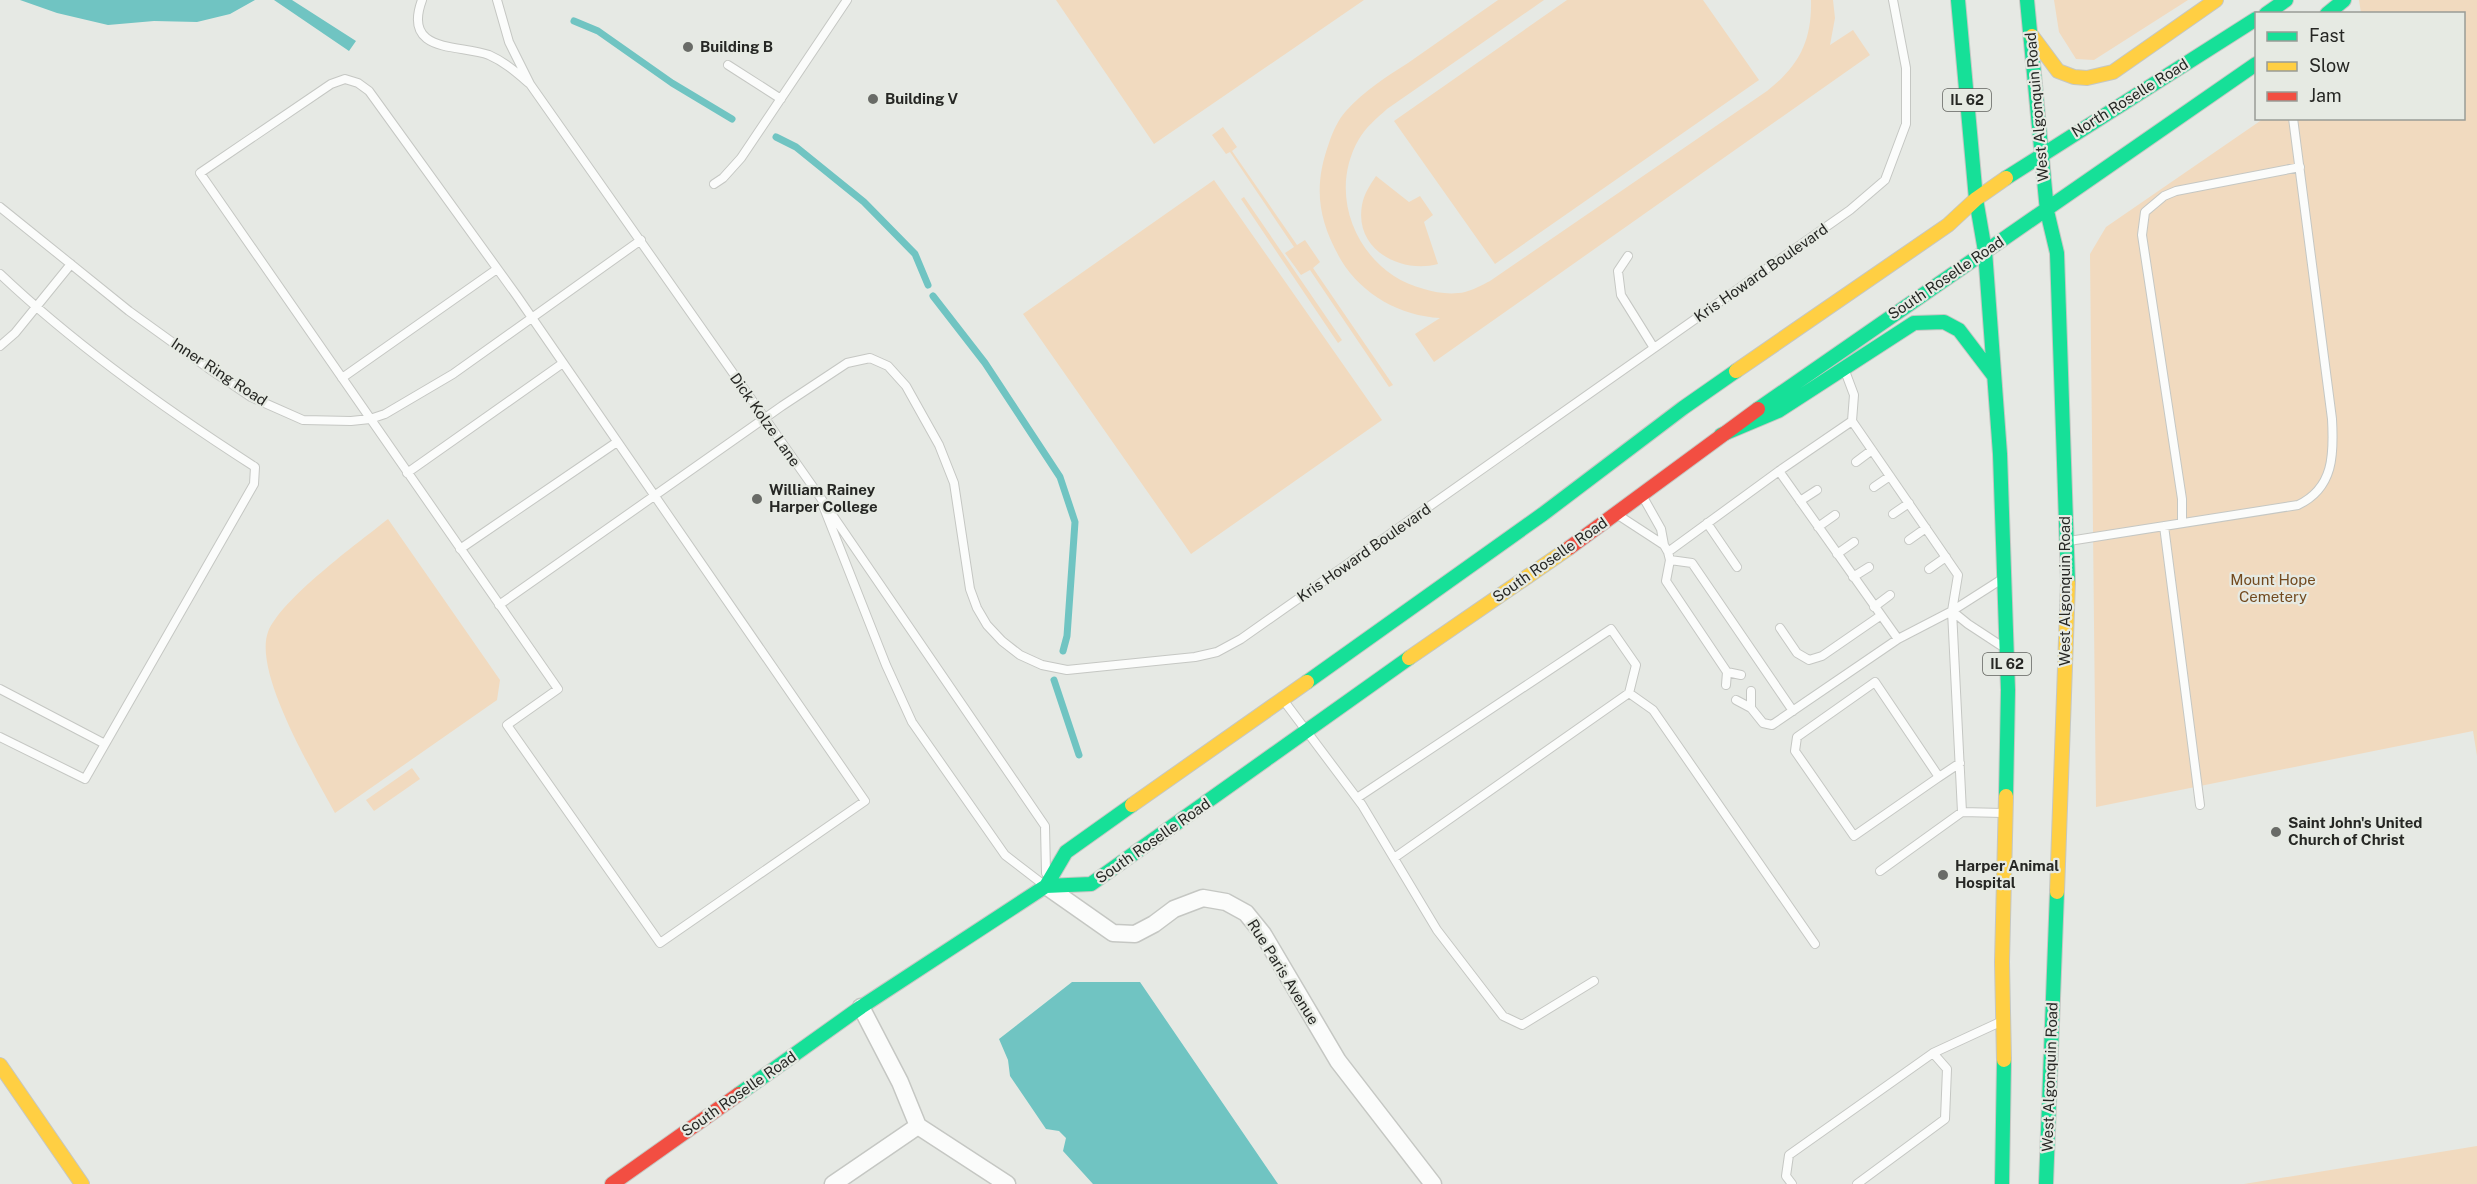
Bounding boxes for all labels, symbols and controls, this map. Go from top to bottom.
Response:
legend [2255,12,2465,120]
text: Fast [2309,25,2345,46]
street label: West Algonquin Road [2022,32,2052,182]
place label: Building B [700,38,773,55]
marker: Building B [681,40,695,54]
street label: North Roselle Road [2068,55,2191,140]
text: Slow [2309,55,2350,76]
text: Jam [2309,85,2342,106]
road number: IL 62 [1943,89,1991,111]
place label: Building V [885,90,958,107]
marker: Building V [866,92,880,106]
street label: Kris Howard Boulevard [1691,220,1831,325]
street label: South Roselle Road [1885,233,2007,323]
street label: Inner Ring Road [168,334,270,409]
street label: Dick Kolze Lane [727,370,804,470]
place label: William Rainey Harper College [769,481,878,515]
marker: William Rainey Harper College [750,492,764,506]
street label: Kris Howard Boulevard [1294,500,1434,605]
street label: South Roselle Road [1489,514,1610,606]
street label: West Algonquin Road [2056,516,2073,666]
park label: Mount Hope Cemetery [2230,571,2316,605]
road number: IL 62 [1983,653,2031,675]
street label: South Roselle Road [1092,795,1213,887]
place label: Saint John's United Church of Christ [2288,814,2422,848]
marker: Saint John's United Church of Christ [2269,825,2283,839]
place label: Harper Animal Hospital [1955,857,2059,891]
marker: Harper Animal Hospital [1936,868,1950,882]
street label: Rue Paris Avenue [1244,916,1323,1027]
street label: West Algonquin Road [2038,1002,2061,1152]
street label: South Roselle Road [678,1048,799,1140]

